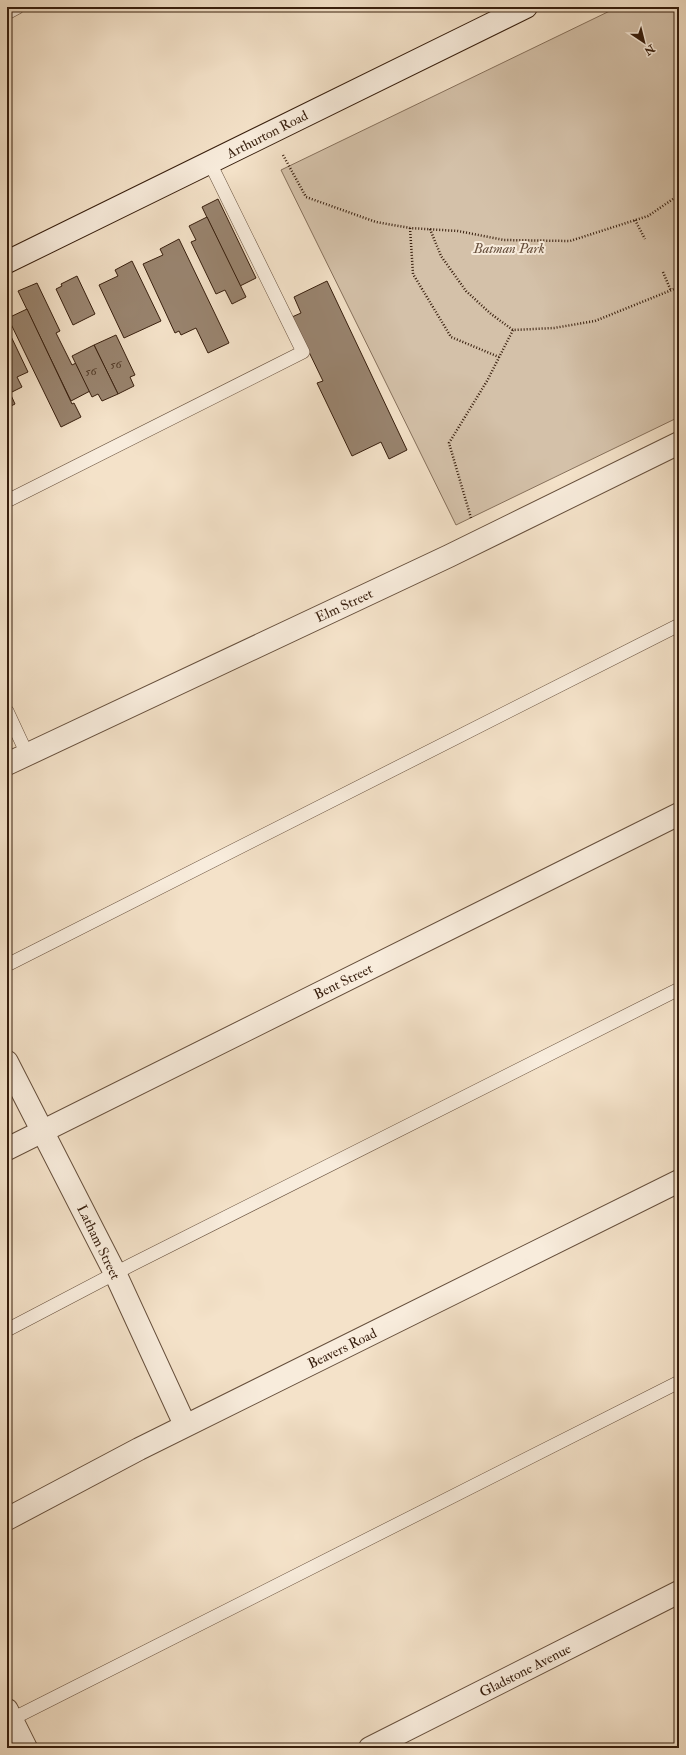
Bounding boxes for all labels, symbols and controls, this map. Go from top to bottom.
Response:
north arrow [624,22,664,62]
text: N [641,41,658,59]
street label: Arthurton Road [223,107,311,163]
park label: Batman Park [473,240,545,257]
house number: 56 [110,357,123,372]
house number: 56 [85,364,98,379]
street label: Elm Street [313,585,376,626]
street label: Bent Street [311,960,376,1003]
street label: Latham Street [73,1202,124,1283]
street label: Beavers Road [305,1324,380,1372]
street label: Gladstone Avenue [477,1640,574,1701]

